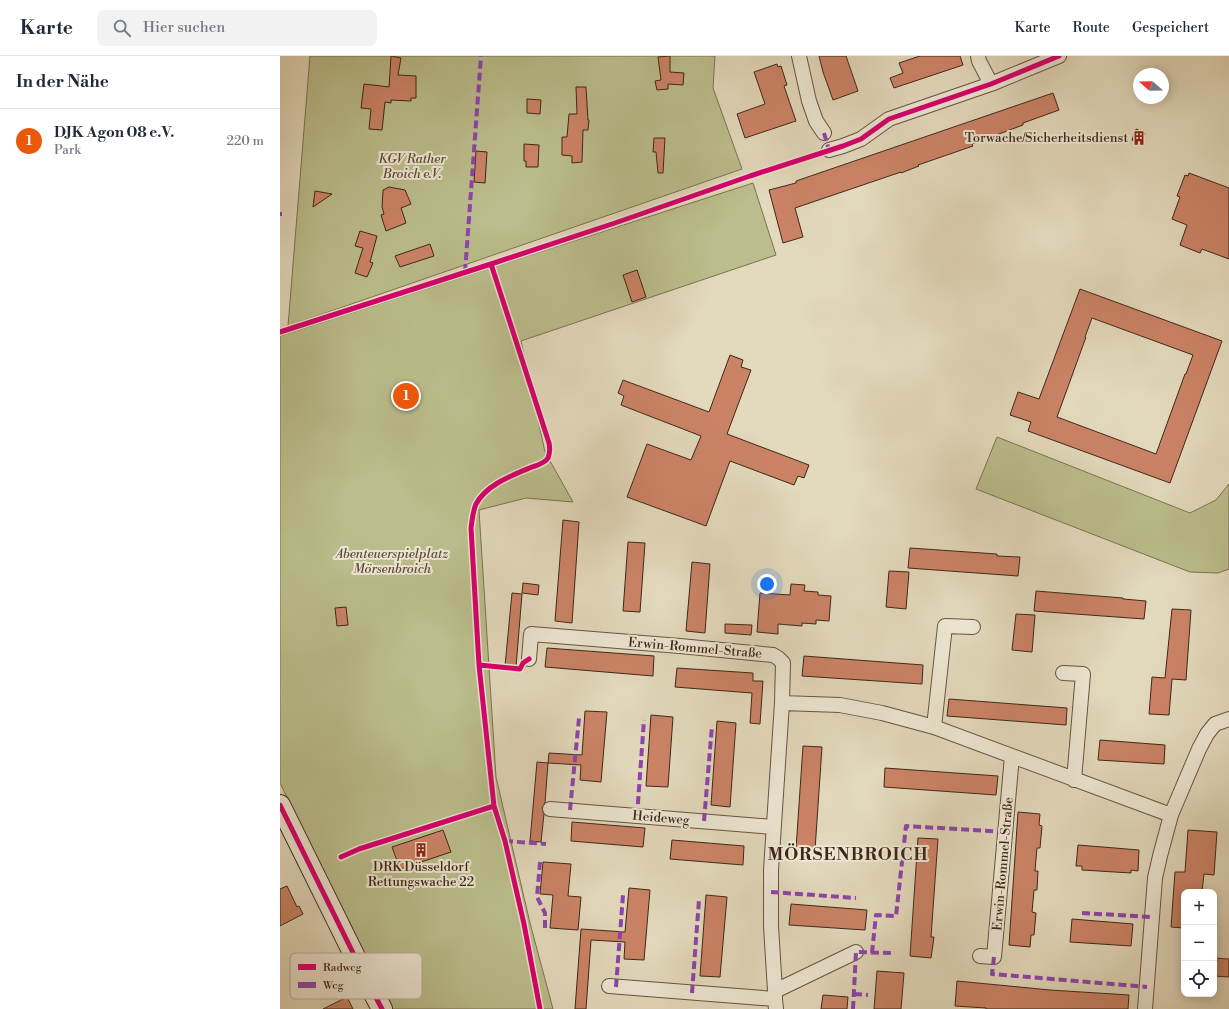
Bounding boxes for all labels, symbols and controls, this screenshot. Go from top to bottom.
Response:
search box [97,10,377,46]
text: Karte [20,16,73,40]
icon: search [111,17,133,39]
text: Hier suchen [143,18,225,37]
text: Karte [1014,19,1051,37]
text: Route [1073,19,1110,37]
text: Gespeichert [1132,19,1209,37]
north arrow [1133,68,1169,104]
text: In der Nähe [16,71,109,93]
text: DJK Agon 08 e.V. [54,123,174,142]
place label: Torwache/Sicherheitsdienst [965,130,1128,146]
building icon: Torwache/Sicherheitsdienst [1131,130,1147,146]
text: 1 [26,133,32,149]
text: 220 m [226,133,264,149]
text: Park [54,142,81,158]
park label: KGV Rather Broich e.V. [378,151,446,182]
pin: 1 [393,381,419,411]
park label: Abenteuerspielplatz Mörsenbroich [334,546,448,577]
your location [757,574,777,594]
street label: Erwin-Rommel-Straße [628,634,763,662]
street label: Erwin-Rommel-Straße [989,796,1017,931]
street label: Heideweg [632,808,691,828]
building icon: DRK Düsseldorf Rettungswache 22 [413,842,429,858]
district label: MÖRSENBROICH [767,843,929,866]
place label: DRK Düsseldorf Rettungswache 22 [368,859,474,890]
map controls [1181,889,1217,997]
button: + [1181,889,1217,925]
button: − [1181,925,1217,961]
legend [290,953,422,999]
text: Radweg [323,961,362,975]
button: locate [1181,961,1217,997]
text: Weg [322,979,344,993]

